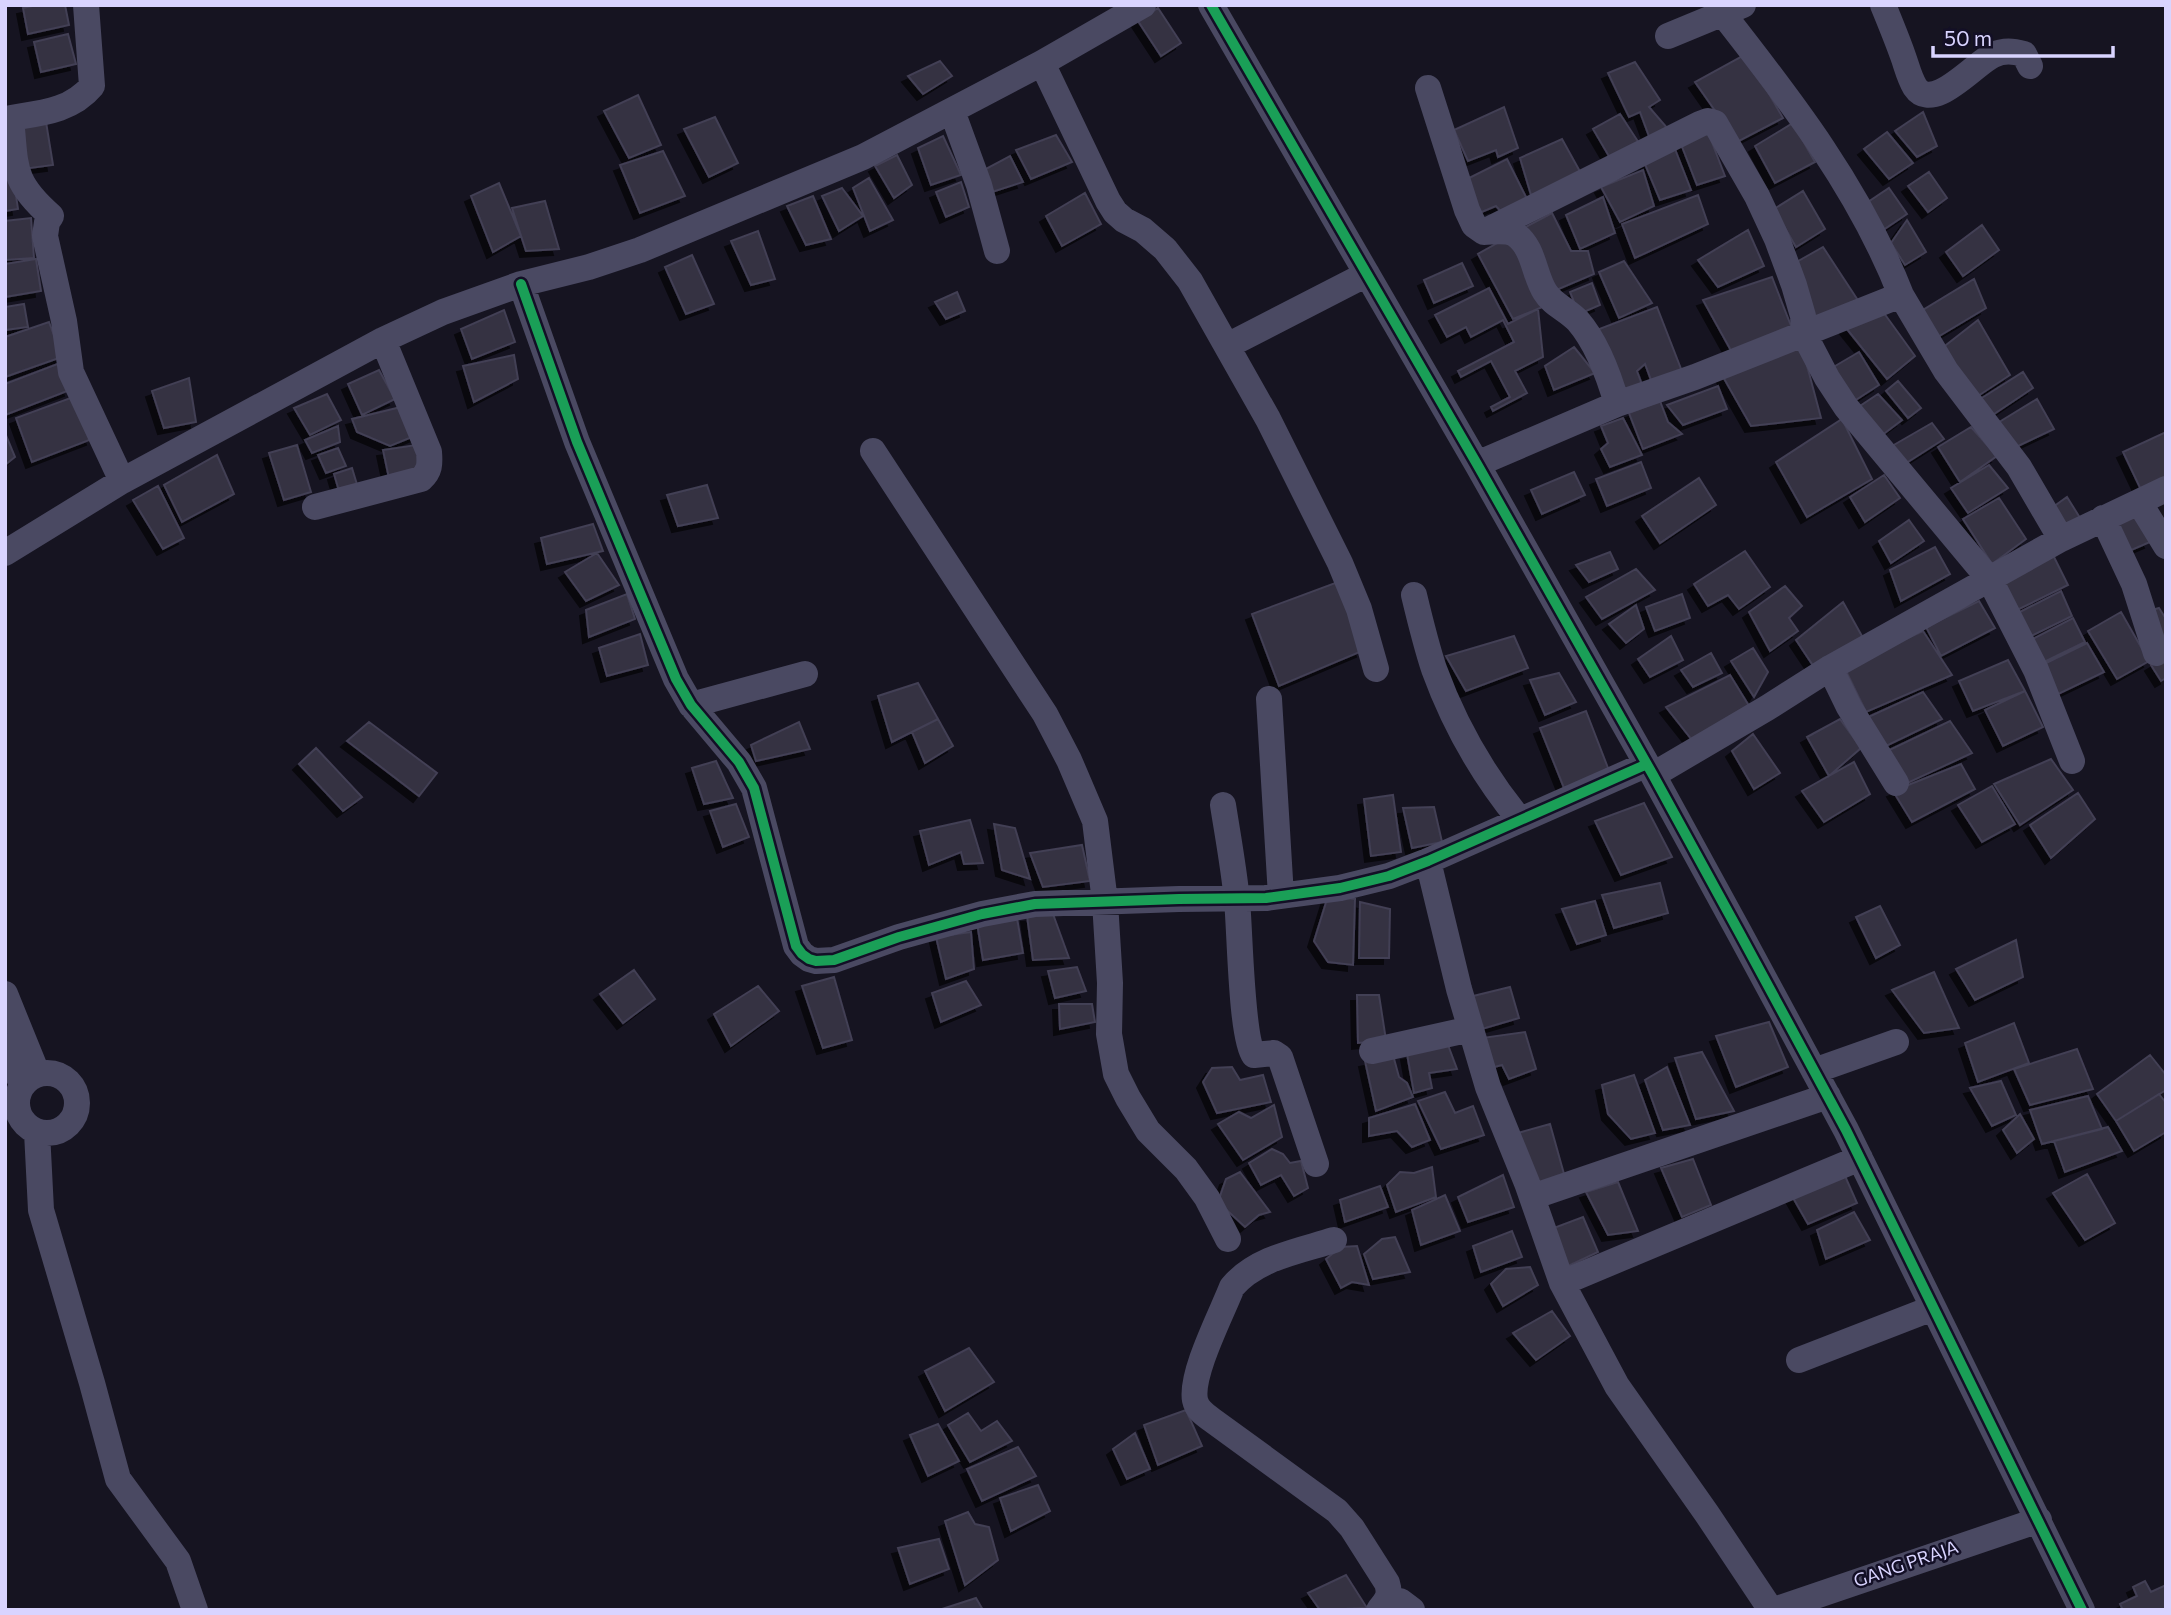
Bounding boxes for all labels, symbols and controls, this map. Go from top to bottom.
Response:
scale bar [1933,14,2113,58]
text: 50 m [1944,25,1992,50]
street label: GANG PRAJA [1850,1535,1961,1591]

